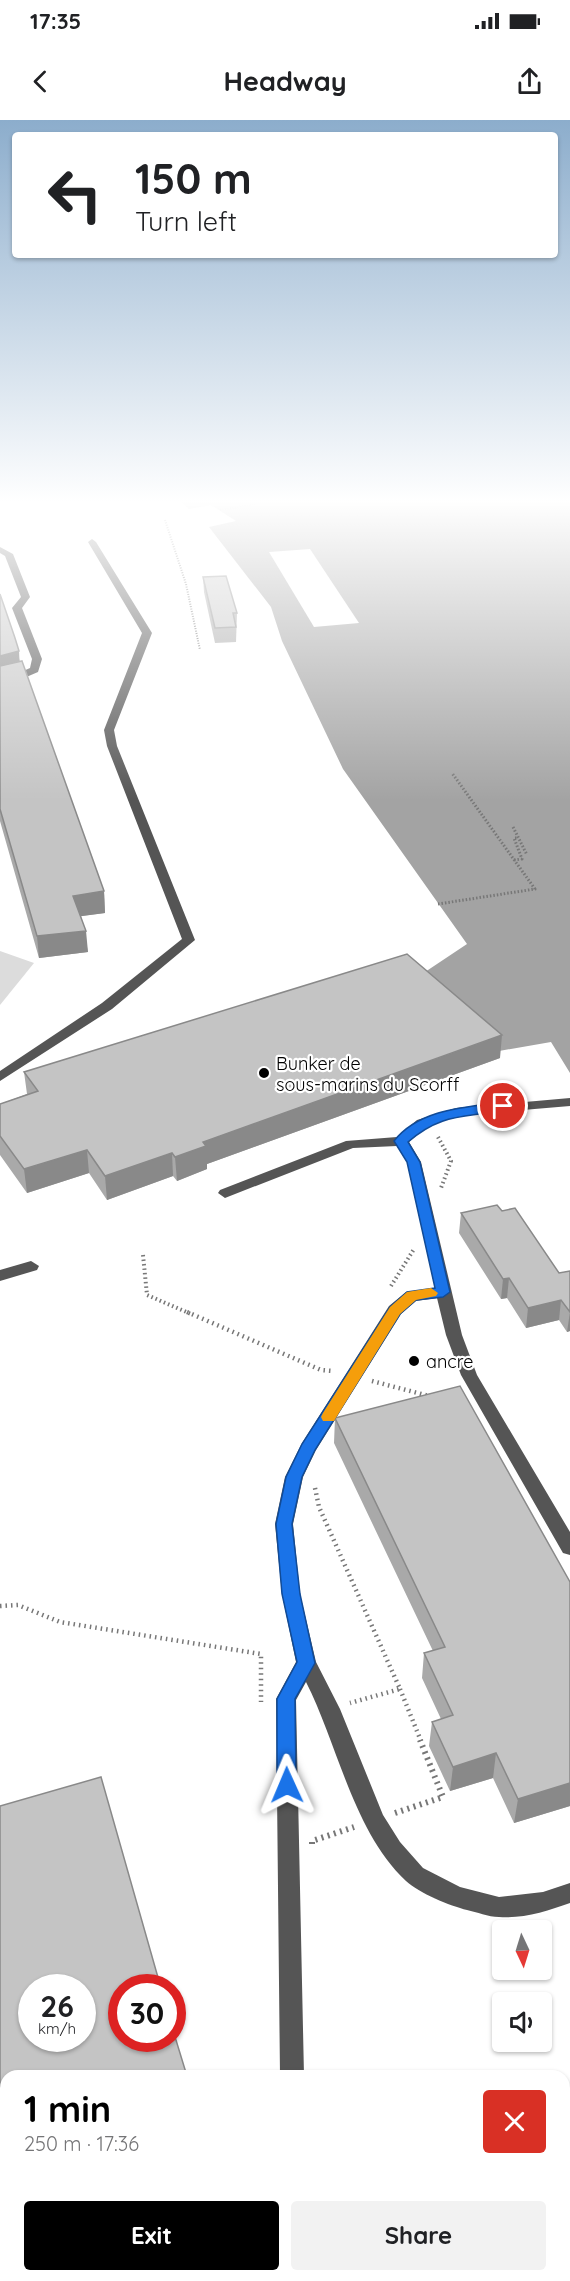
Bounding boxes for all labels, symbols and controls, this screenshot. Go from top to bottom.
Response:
text: 17:35 [30,7,81,35]
text: Headway [223,64,347,98]
icon: back [24,65,57,98]
icon: share [513,65,546,98]
text: 150 m [135,152,252,205]
icon: left [36,156,114,234]
text: Turn left [135,204,237,238]
place label: Bunker de sous-marins du Scorff [276,1052,459,1096]
marker: Bunker de sous-marins du Scorff [257,1066,271,1080]
pin [477,1080,528,1131]
icon: arrive [486,1089,519,1122]
place label: ancre [426,1350,473,1373]
marker: ancre [407,1354,421,1368]
position arrow [255,1753,319,1817]
north arrow [492,1920,552,1980]
map controls [492,1920,552,2052]
speed limit sign: 30 [108,1974,186,2052]
text: 26 [40,1987,74,2025]
button: sound [492,1992,552,2052]
text: km/h [38,2019,76,2038]
text: 1 min [24,2086,111,2131]
button: close [483,2090,546,2153]
text: 250 m · 17:36 [24,2131,139,2156]
button: Exit [24,2201,279,2270]
button: Share [291,2201,546,2270]

